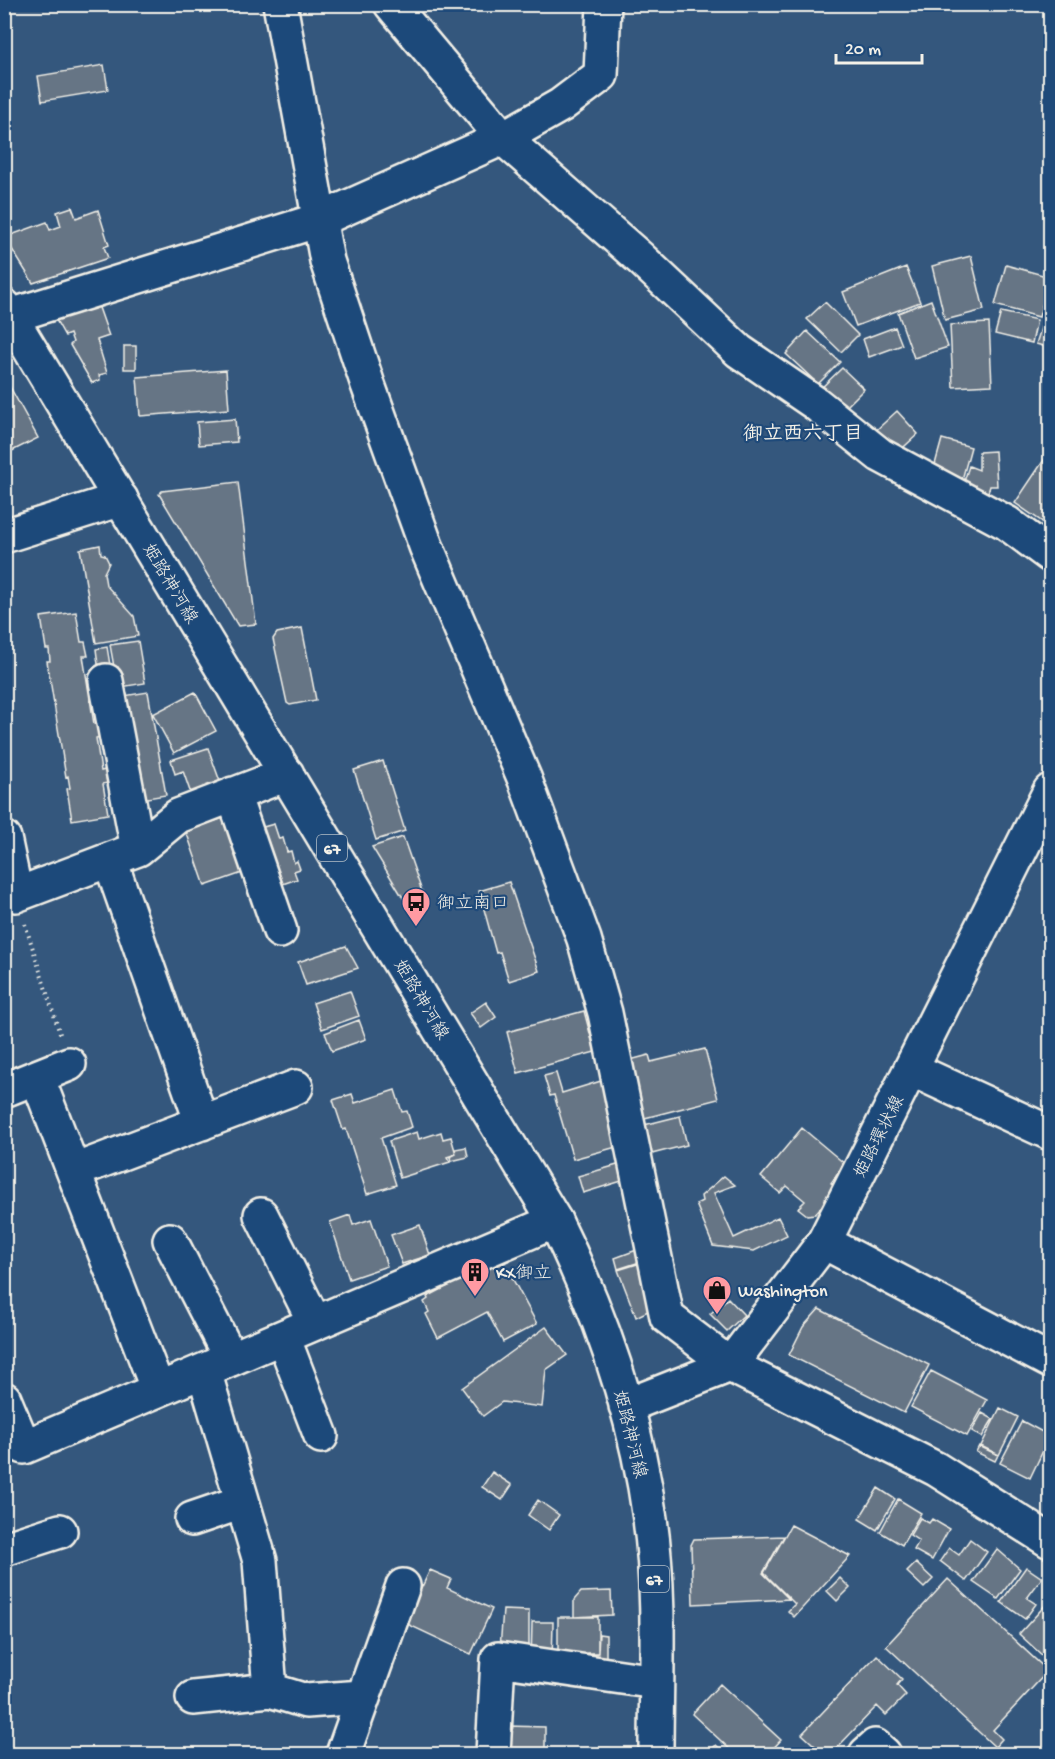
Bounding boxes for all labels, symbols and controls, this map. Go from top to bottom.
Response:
scale bar [836,27,922,65]
text: 20 m [845,40,881,61]
district label: 御立西六丁目 [743,423,863,447]
street label: 姫路神河線 [137,540,202,628]
road number: 67 [317,835,347,861]
bus stop icon: 御立南口 [400,886,432,928]
place label: 御立南口 [437,893,509,915]
street label: 姫路神河線 [388,956,453,1044]
street label: 姫路環状線 [850,1092,910,1182]
building icon: KX御立 [459,1256,491,1298]
place label: KX御立 [496,1263,551,1285]
shop icon: Washington [701,1274,733,1316]
place label: Washington [738,1282,828,1303]
street label: 姫路神河線 [607,1388,651,1481]
road number: 67 [639,1566,669,1592]

